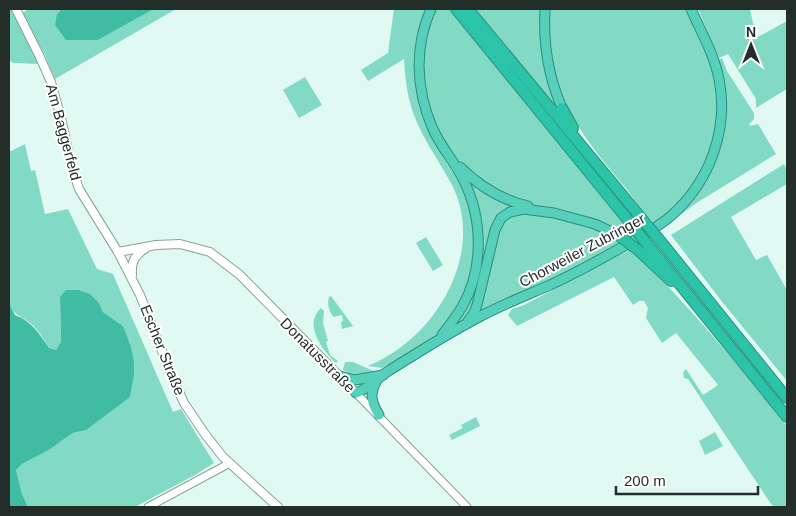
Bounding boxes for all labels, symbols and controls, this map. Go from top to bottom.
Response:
north arrow [726,20,776,70]
text: N [746,24,756,40]
street label: Am Baggerfeld [43,82,85,182]
street label: Chorweiler Zubringer [516,210,648,290]
street label: Escher Straße [137,302,189,398]
street label: Donatusstraße [277,314,359,396]
scale bar [616,464,758,496]
text: 200 m [624,472,666,489]

